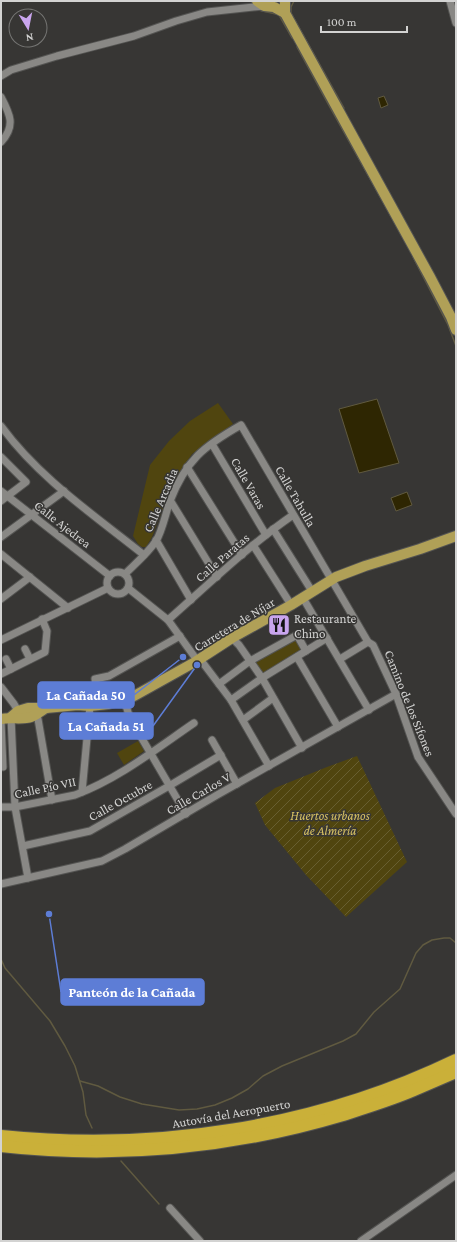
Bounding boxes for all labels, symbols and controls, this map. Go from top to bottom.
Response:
north arrow [8,8,48,48]
scale bar [321,8,407,34]
text: 100 m [327,15,357,29]
text: N [25,31,34,44]
street label: Calle Varas [228,455,269,512]
street label: Calle Tahulla [272,463,319,529]
street label: Calle Arcadia [140,466,181,534]
street label: Calle Ajedrea [31,498,94,552]
street label: Calle Paratas [192,530,252,585]
street label: Carretera de Níjar [191,594,278,655]
place label: Restaurante Chino [294,611,357,641]
restaurant icon: Restaurante Chino [266,612,292,638]
street label: Camino de los Sifones [381,648,438,759]
callout: La Cañada 50 [38,682,134,708]
text: La Cañada 50 [46,687,126,703]
callout: La Cañada 51 [60,713,153,739]
text: La Cañada 51 [68,718,144,734]
street label: Calle Carlos V [163,769,233,818]
street label: Calle Pío VII [13,774,77,801]
street label: Calle Octubre [86,777,155,824]
park label: Huertos urbanos de Almería [290,808,370,838]
callout: Panteón de la Cañada [61,979,204,1005]
text: Panteón de la Cañada [69,984,196,1000]
street label: Autovía del Aeropuerto [171,1096,291,1131]

